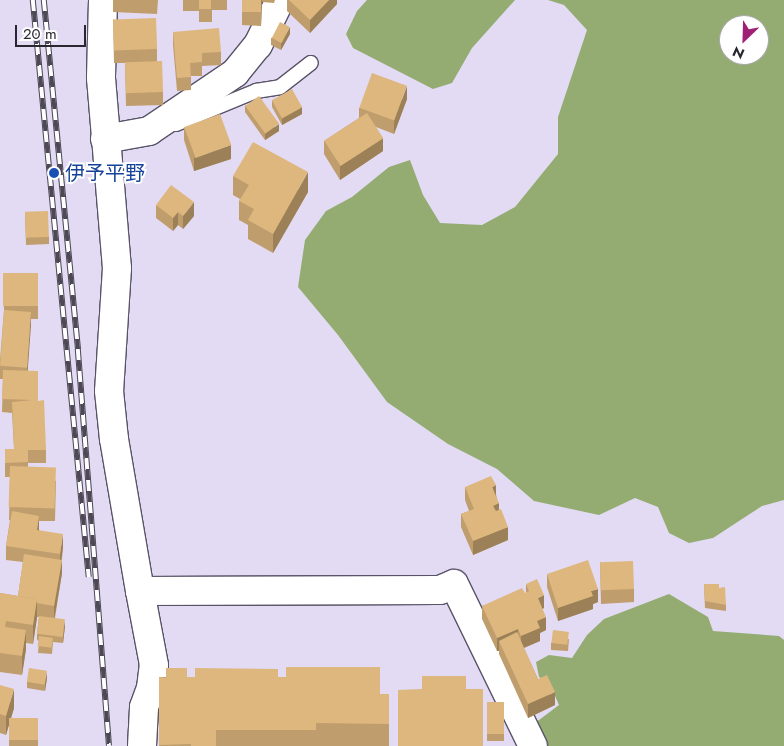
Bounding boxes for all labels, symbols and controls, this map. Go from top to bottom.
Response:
scale bar [18,15,89,47]
north arrow [719,15,769,65]
text: 20 m [23,23,57,45]
text: N [729,41,747,64]
place label: 伊予平野 [65,161,145,185]
marker: 伊予平野 [47,166,61,180]

